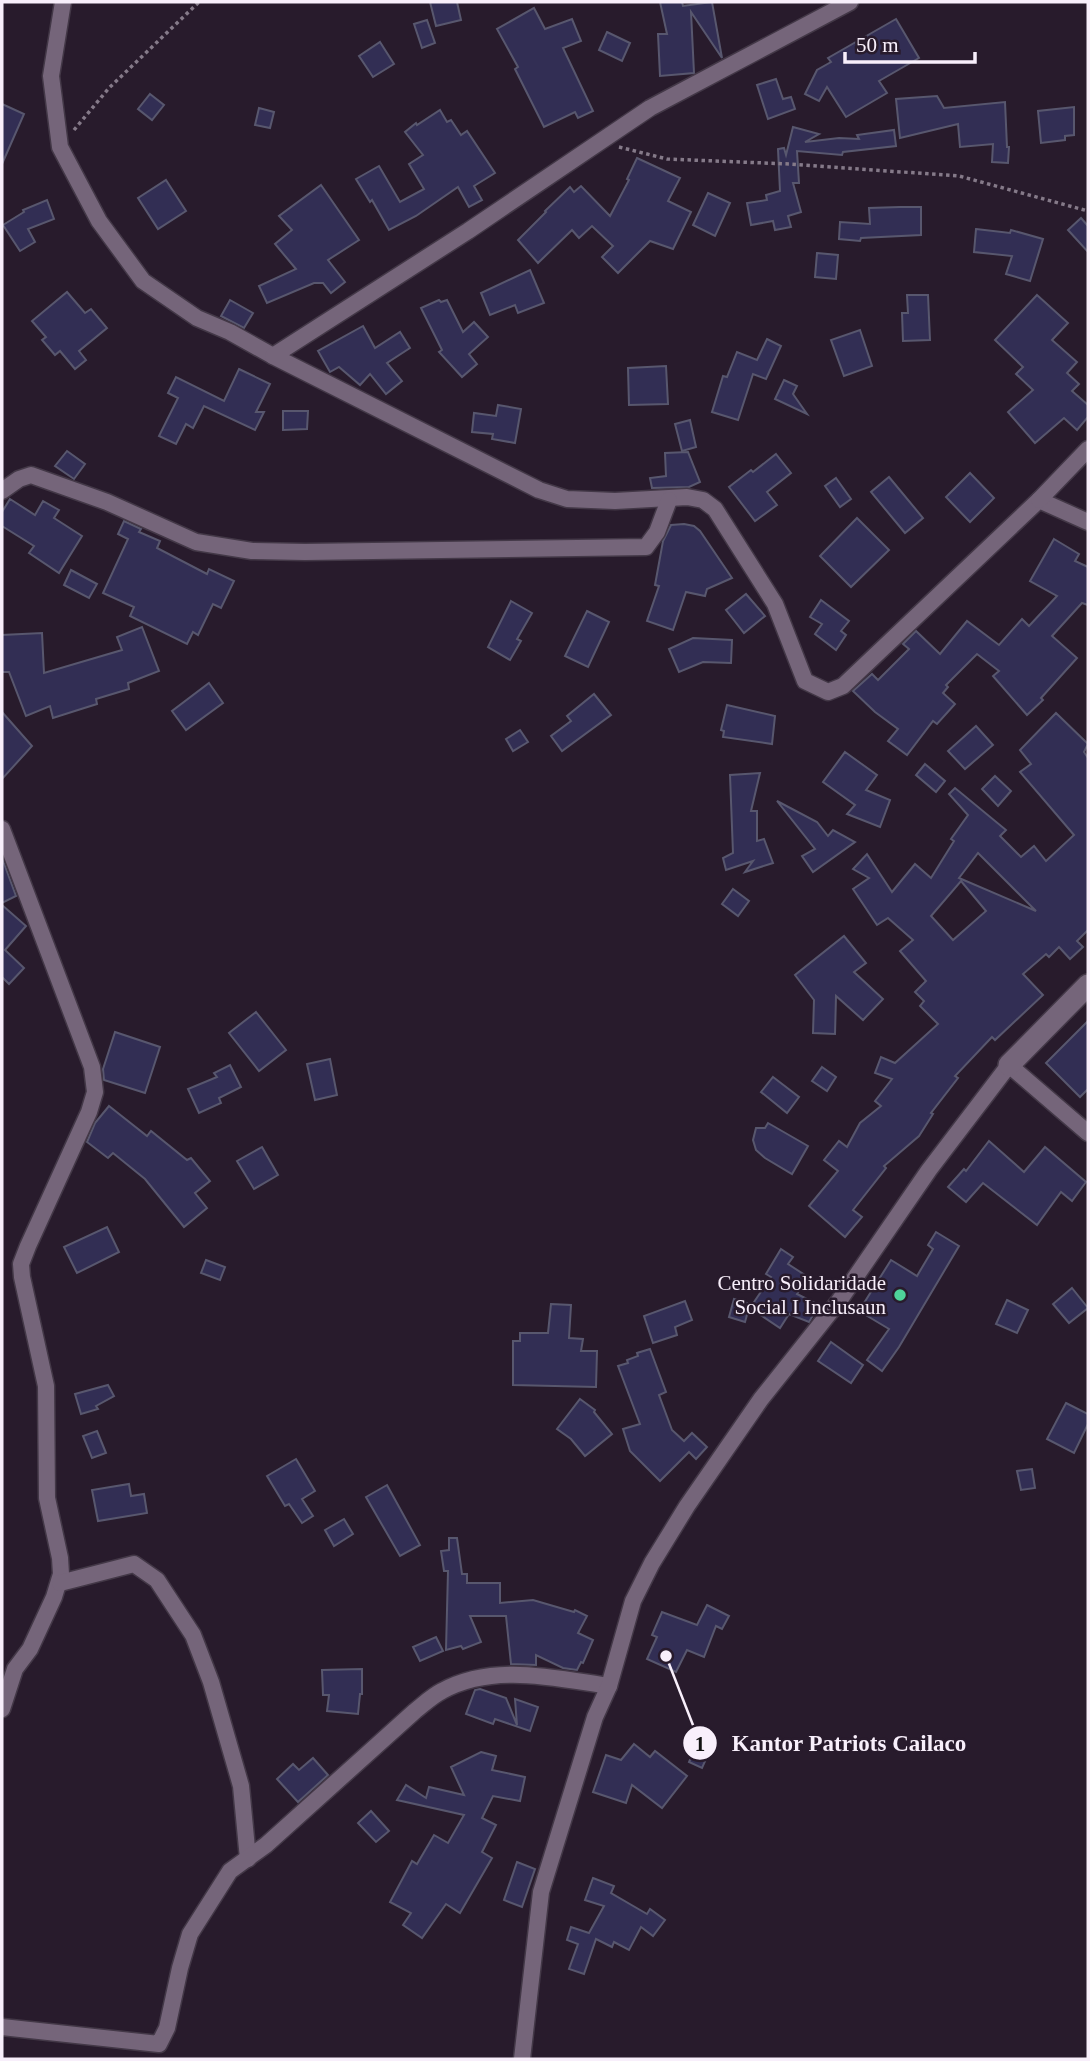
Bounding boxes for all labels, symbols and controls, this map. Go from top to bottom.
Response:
scale bar [845,21,974,65]
text: 50 m [856,33,899,57]
place label: Centro Solidaridade Social I Inclusaun [717,1271,886,1319]
marker: Centro Solidaridade Social I Inclusaun [892,1287,908,1303]
callout: Kantor Patriots Cailaco [683,1721,981,1765]
text: Kantor Patriots Cailaco [732,1731,966,1756]
text: 1 [695,1732,705,1756]

